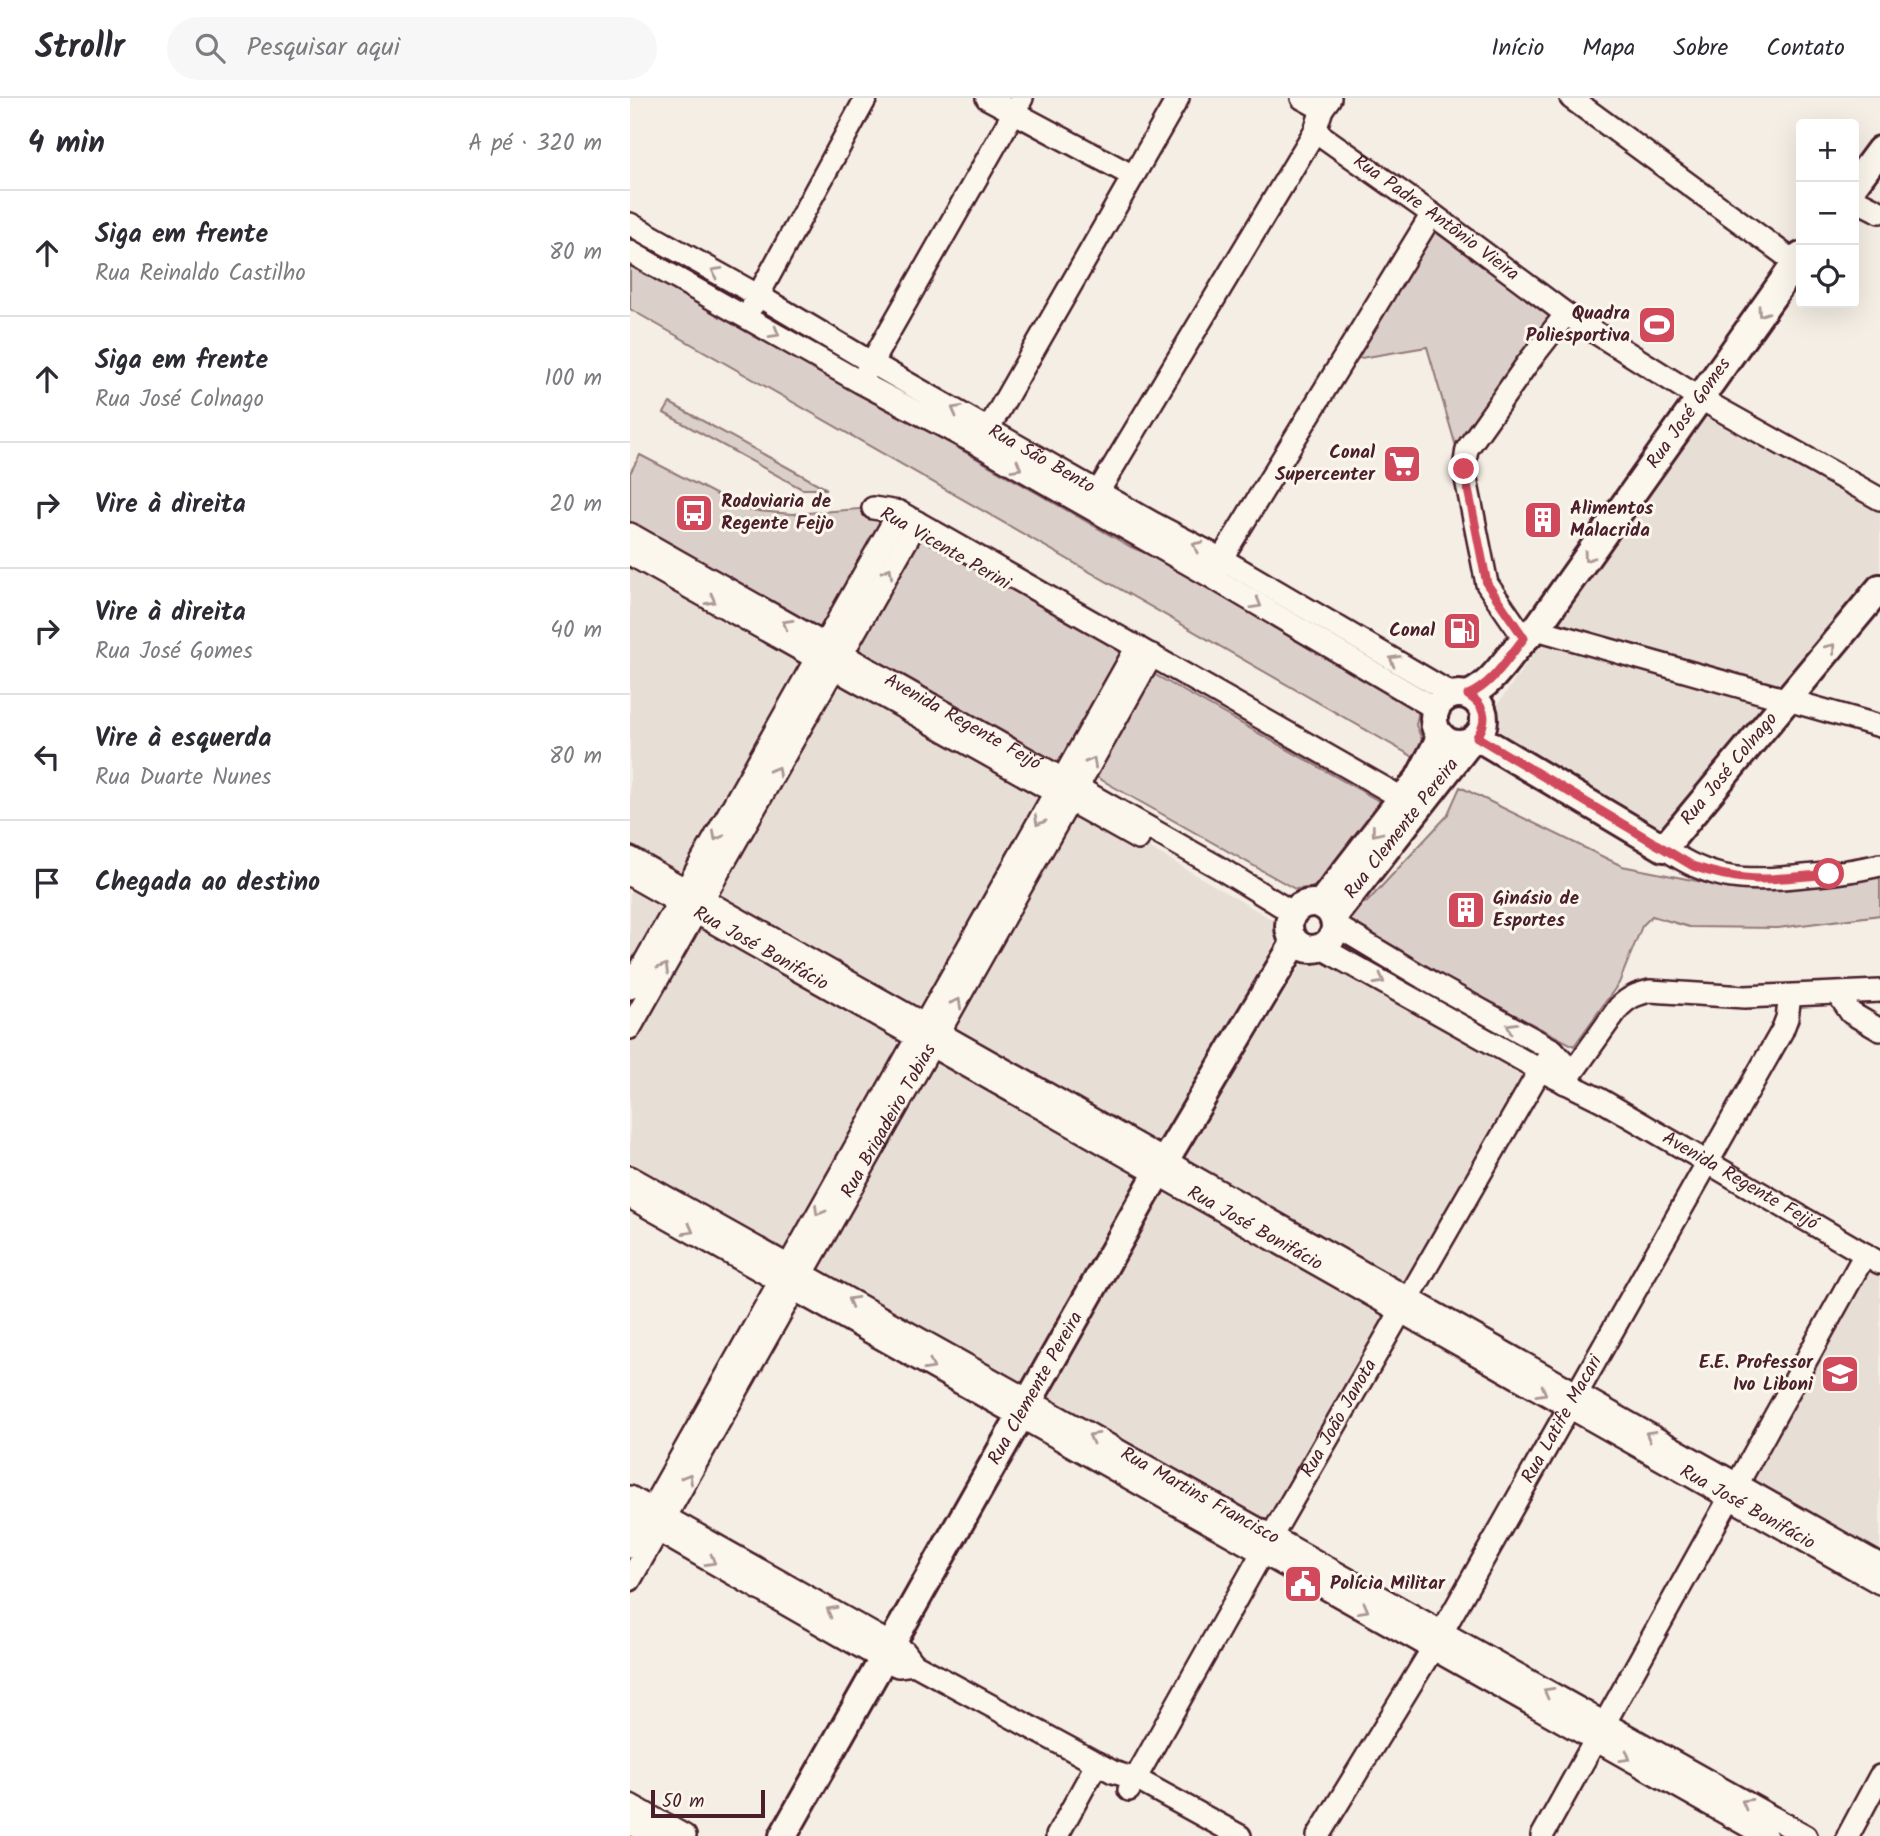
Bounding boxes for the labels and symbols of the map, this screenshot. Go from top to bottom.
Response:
street label: Rua Padre Antônio Vieira [1346,147,1525,289]
one-way arrow [711,267,723,280]
place label: Quadra Poliesportiva [1526,299,1630,351]
sports icon: Quadra Poliesportiva [1636,304,1678,346]
one-way arrow [1758,304,1770,317]
one-way arrow [768,325,781,338]
street label: Rua José Gomes [1639,352,1739,475]
one-way arrow [951,405,963,418]
street label: Rua São Bento [982,417,1100,502]
place label: Conal Supercenter [1275,438,1376,490]
supermarket icon: Conal Supercenter [1381,443,1423,485]
route end [1448,453,1479,484]
one-way arrow [1010,459,1022,472]
place label: Rodoviaria de Regente Feijo [721,487,834,539]
bus stop icon: Rodoviaria de Regente Feijo [673,492,715,534]
place label: Alimentos Malacrida [1570,494,1654,546]
street label: Rua Vicente Perini [874,499,1017,599]
building icon: Alimentos Malacrida [1522,499,1564,541]
one-way arrow [1192,541,1204,554]
one-way arrow [1584,549,1596,562]
one-way arrow [880,567,893,580]
one-way arrow [704,592,716,605]
one-way arrow [1250,596,1263,609]
fuel station icon: Conal [1441,610,1483,652]
place label: Conal [1389,616,1436,646]
one-way arrow [782,619,794,632]
one-way arrow [1822,644,1835,656]
one-way arrow [1388,655,1401,668]
street label: Avenida Regente Feijó [878,666,1048,779]
street label: Rua José Colnago [1673,706,1786,832]
street label: Rua Clemente Pereira [1337,752,1467,906]
one-way arrow [1084,756,1097,769]
one-way arrow [768,765,781,778]
one-way arrow [1034,814,1047,827]
one-way arrow [1371,824,1384,837]
one-way arrow [712,828,725,841]
route start [1813,858,1844,889]
place label: Ginásio de Esportes [1493,884,1579,936]
building icon: Ginásio de Esportes [1445,889,1487,931]
street label: Rua José Bonifácio [687,899,834,999]
one-way arrow [656,963,669,976]
one-way arrow [1373,972,1385,985]
one-way arrow [949,998,962,1010]
one-way arrow [1506,1022,1518,1035]
street label: Rua Brigadeiro Tobias [833,1038,945,1204]
street label: Avenida Regente Feijó [1656,1124,1825,1239]
street label: Rua José Bonifácio [1181,1178,1328,1279]
one-way arrow [814,1204,827,1217]
one-way arrow [682,1222,695,1235]
one-way arrow [847,1296,859,1309]
street label: Rua Clemente Pereira [980,1306,1091,1471]
street label: Rua Latife Macari [1514,1348,1611,1489]
place label: E.E. Professor Ivo Liboni [1699,1348,1814,1400]
school or university icon: E.E. Professor Ivo Liboni [1819,1353,1861,1395]
street label: Rua João Janota [1293,1354,1385,1483]
one-way arrow [923,1358,936,1371]
one-way arrow [1535,1384,1547,1397]
one-way arrow [1645,1430,1657,1443]
one-way arrow [1087,1432,1100,1445]
street label: Rua Martins Francisco [1115,1440,1285,1553]
street label: Rua José Bonifácio [1674,1457,1821,1558]
one-way arrow [680,1473,693,1485]
one-way arrow [703,1553,716,1566]
public building icon: Polícia Militar [1282,1563,1324,1605]
place label: Polícia Militar [1330,1569,1446,1599]
one-way arrow [1356,1601,1369,1614]
one-way arrow [826,1606,839,1619]
one-way arrow [1542,1687,1555,1700]
one-way arrow [1619,1749,1631,1762]
scale bar [651,1787,765,1819]
one-way arrow [1741,1798,1754,1811]

